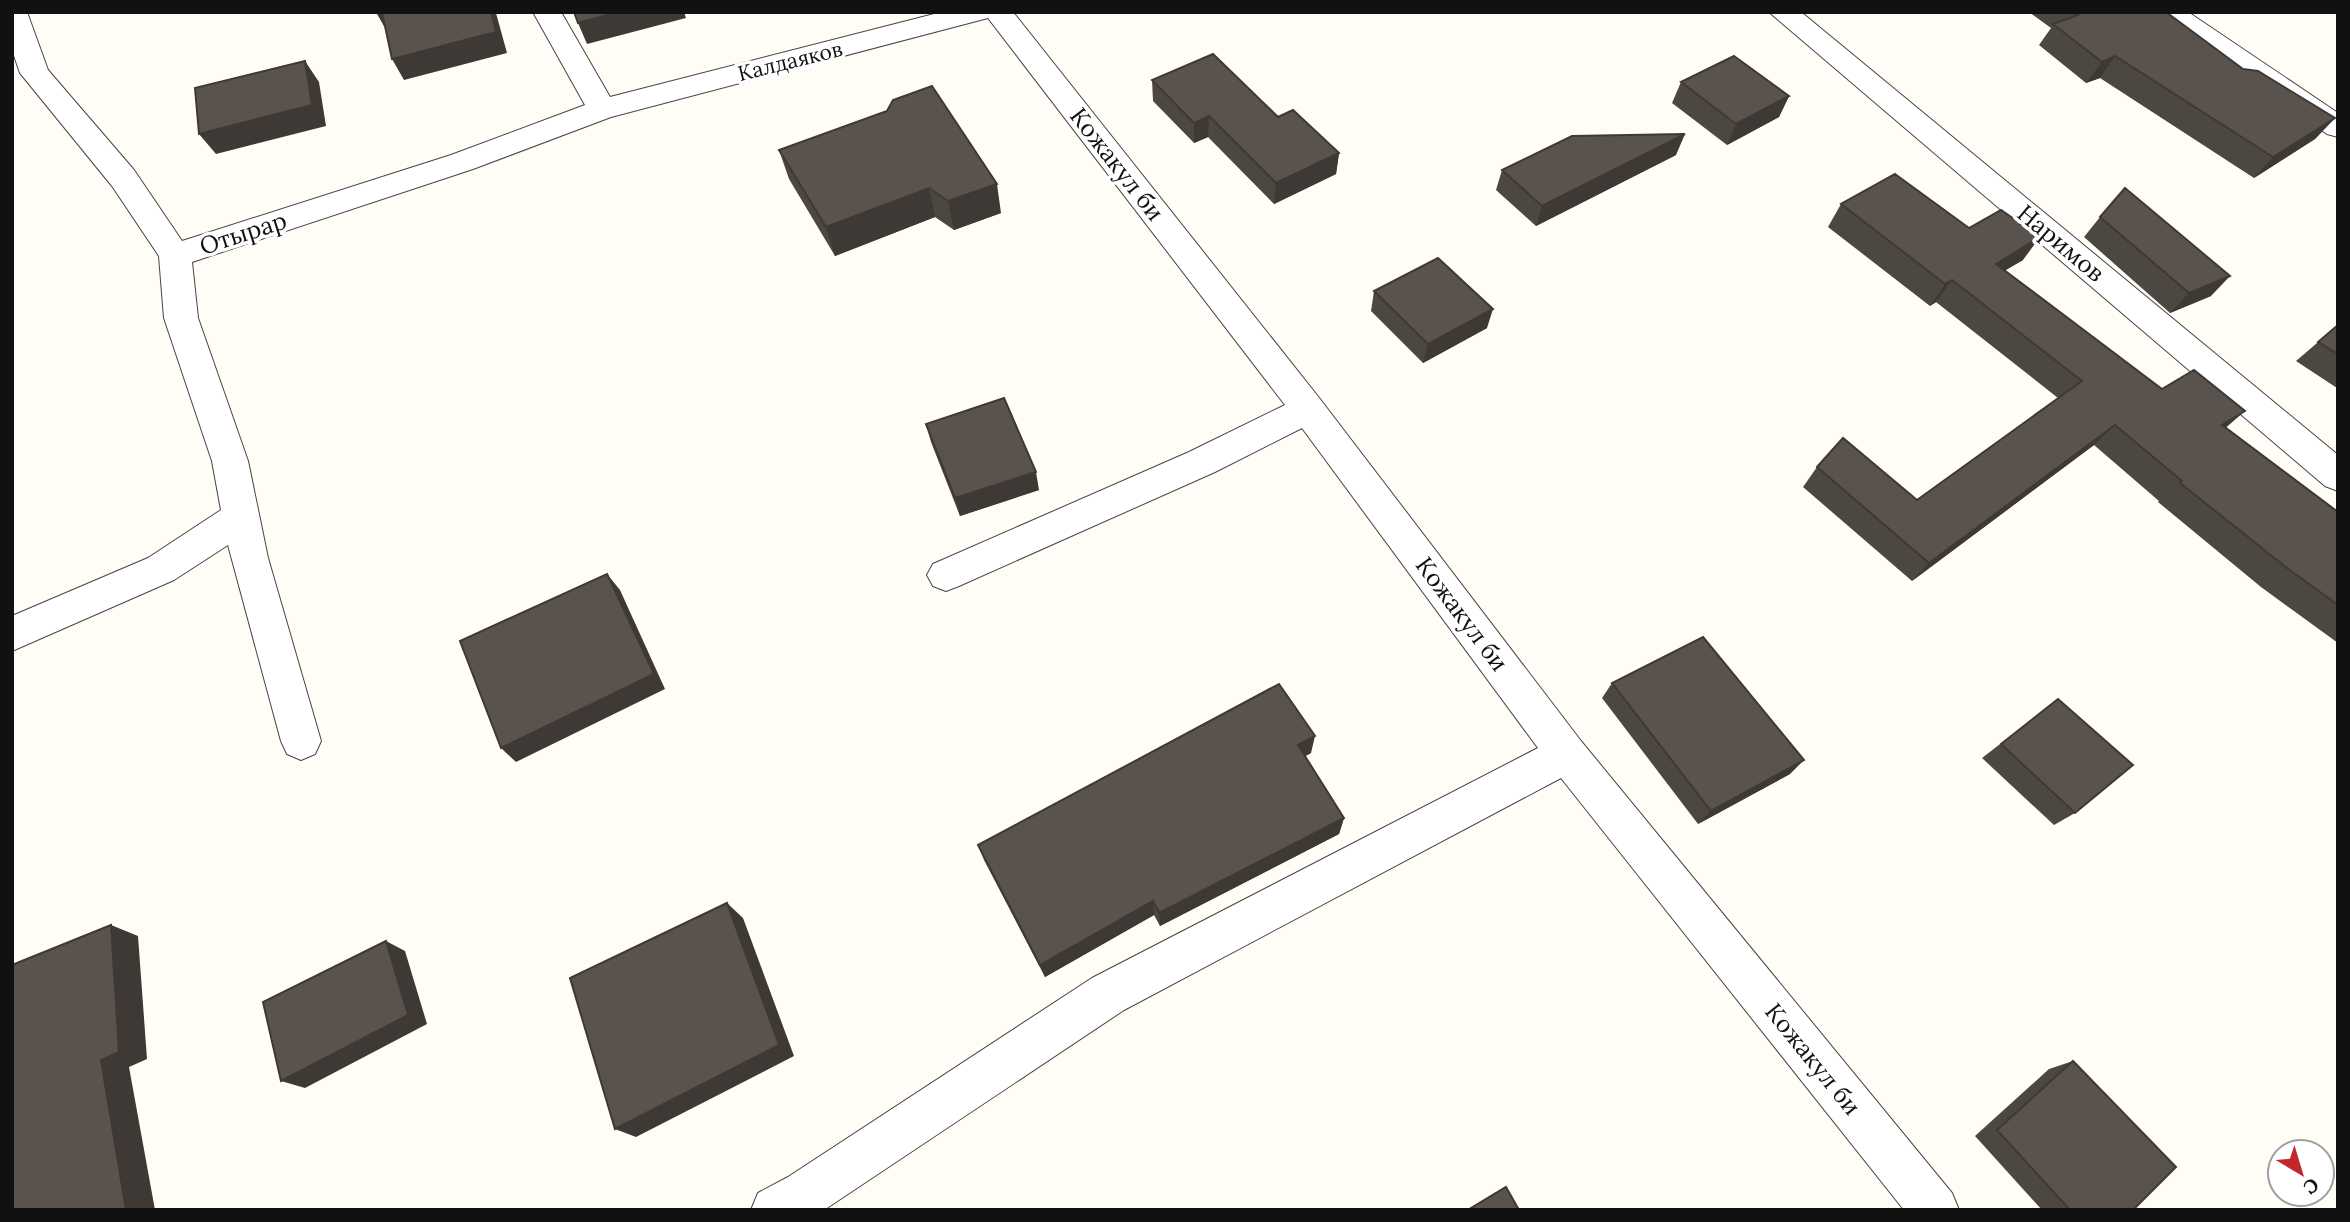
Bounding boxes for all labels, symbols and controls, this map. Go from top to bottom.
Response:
street label: Калдаяков [735,35,845,87]
street label: Кожакул би [1063,101,1171,227]
street label: Наримов [2011,198,2111,288]
street label: Отырар [196,204,290,262]
street label: Кожакул би [1409,551,1515,677]
street label: Кожакул би [1758,997,1868,1121]
north arrow [2266,1138,2336,1208]
text: С [2299,1173,2324,1200]

